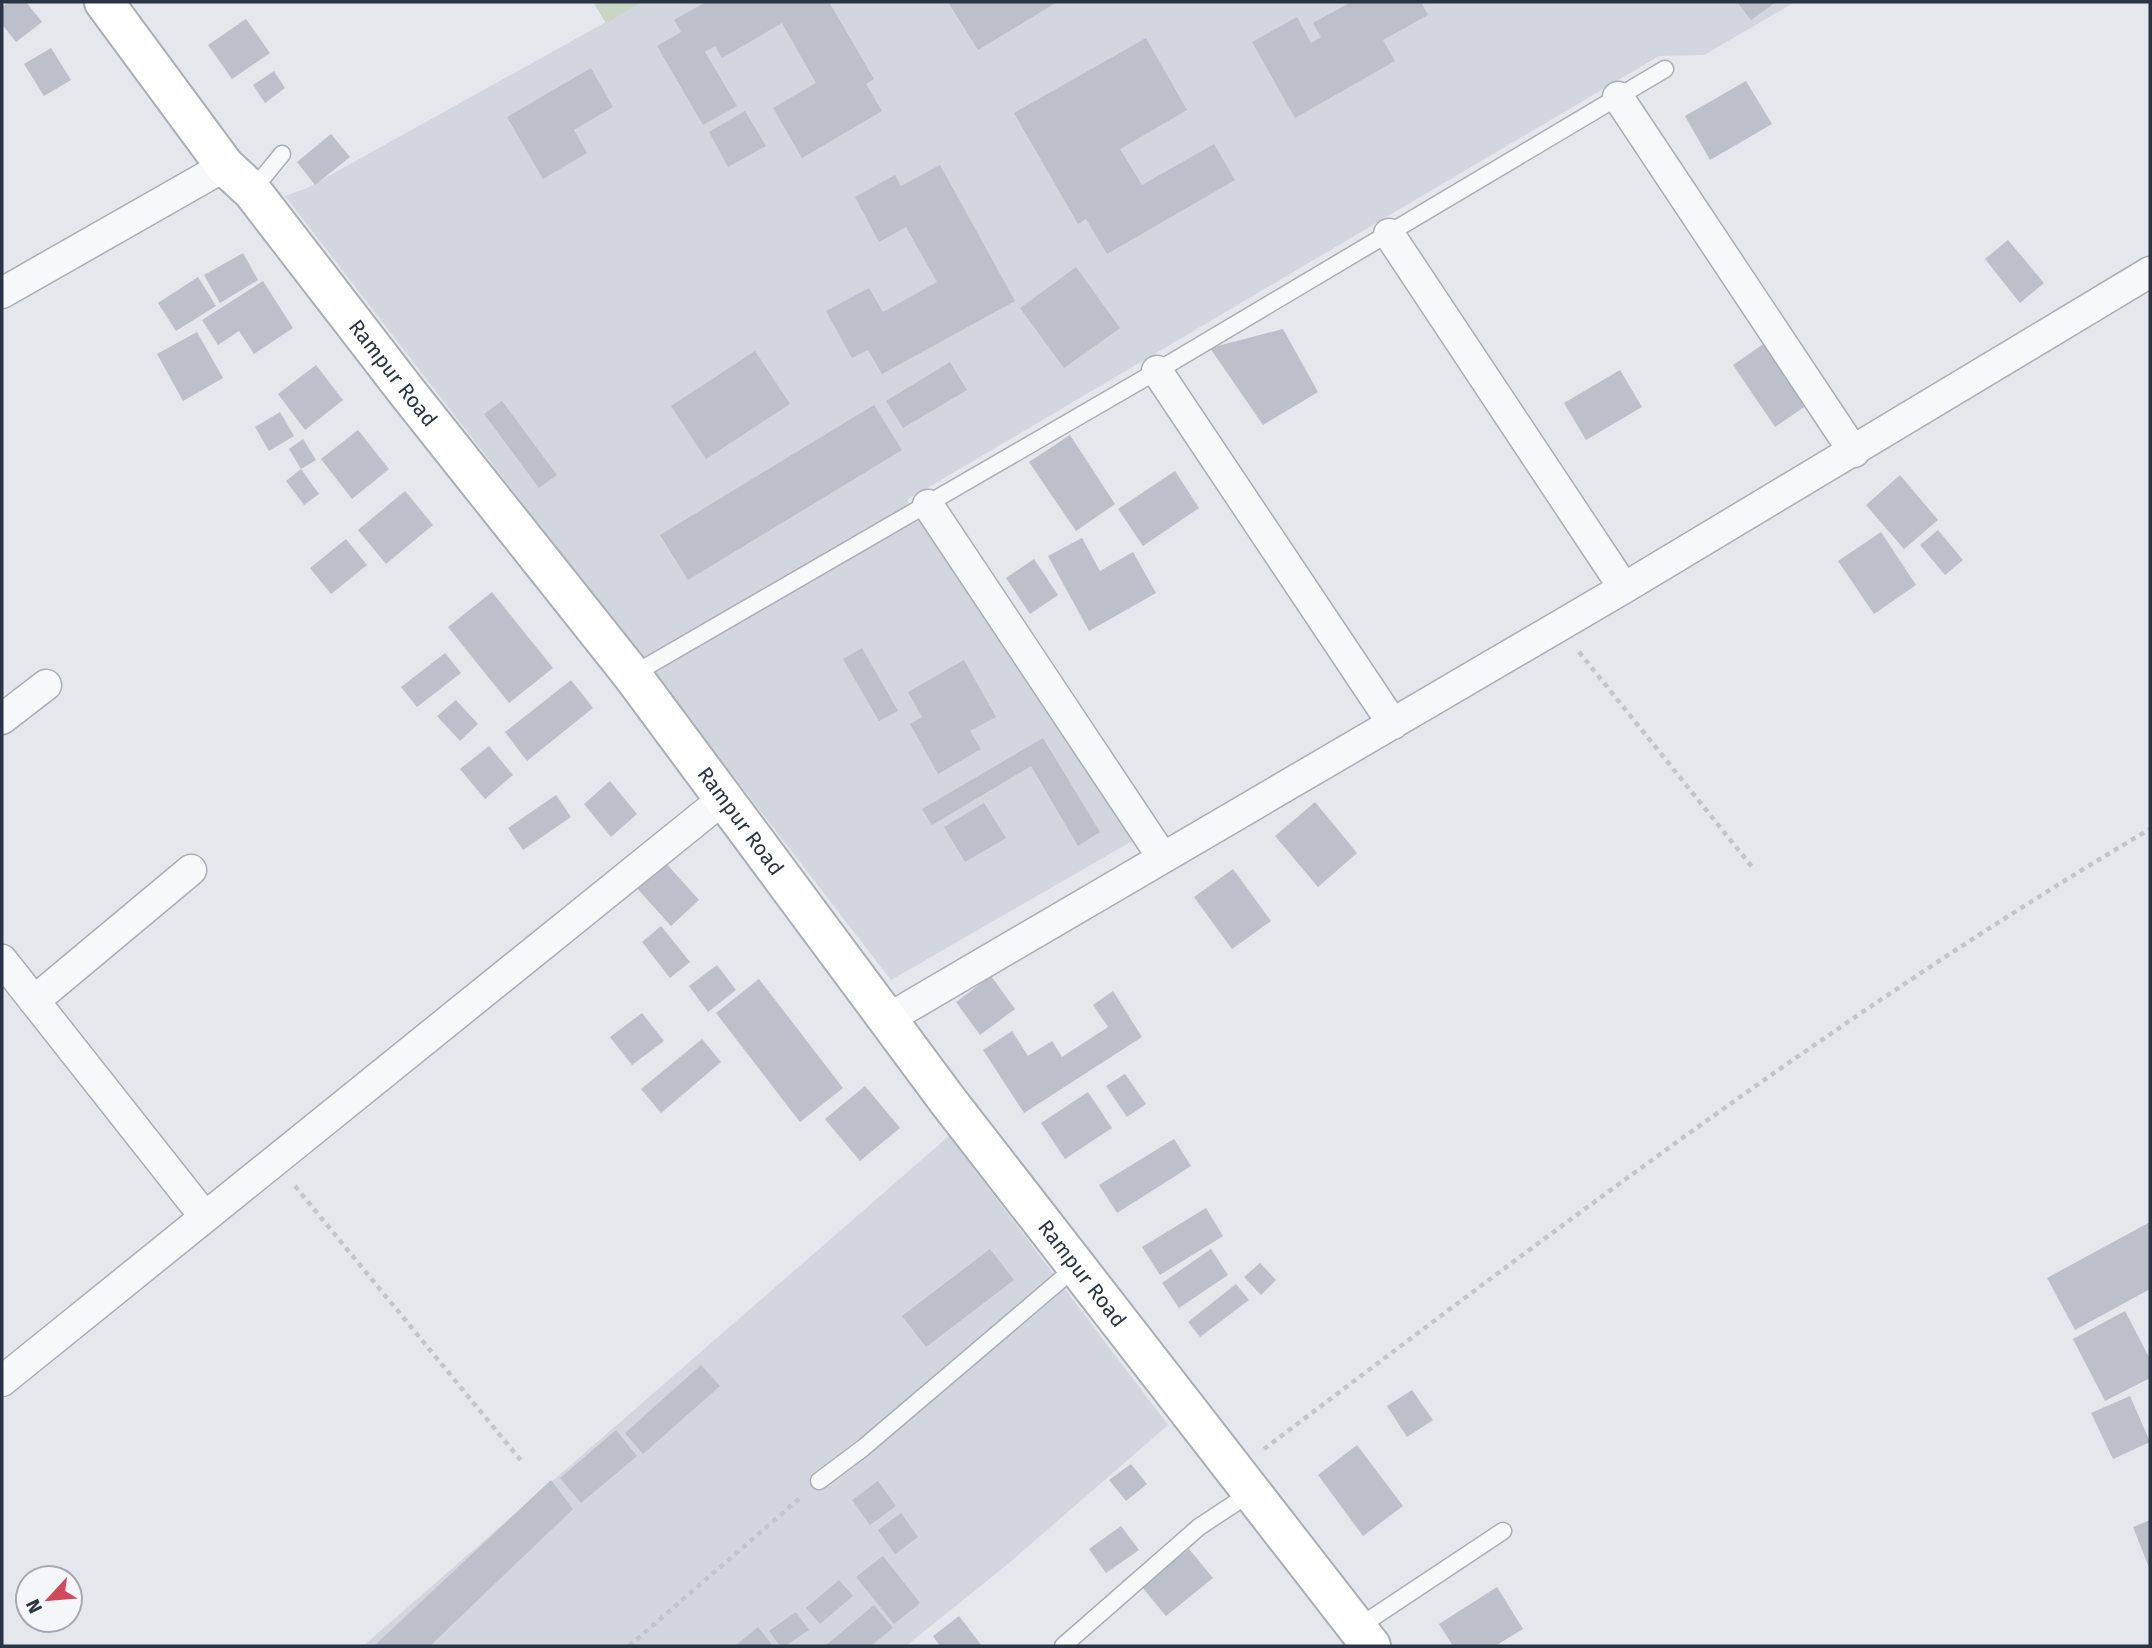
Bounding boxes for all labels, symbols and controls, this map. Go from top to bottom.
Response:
street label: Rampur Road [343,315,443,432]
street label: Rampur Road [692,762,789,881]
street label: Rampur Road [1032,1215,1132,1333]
north arrow [14,1564,84,1634]
text: N [21,1596,47,1617]

